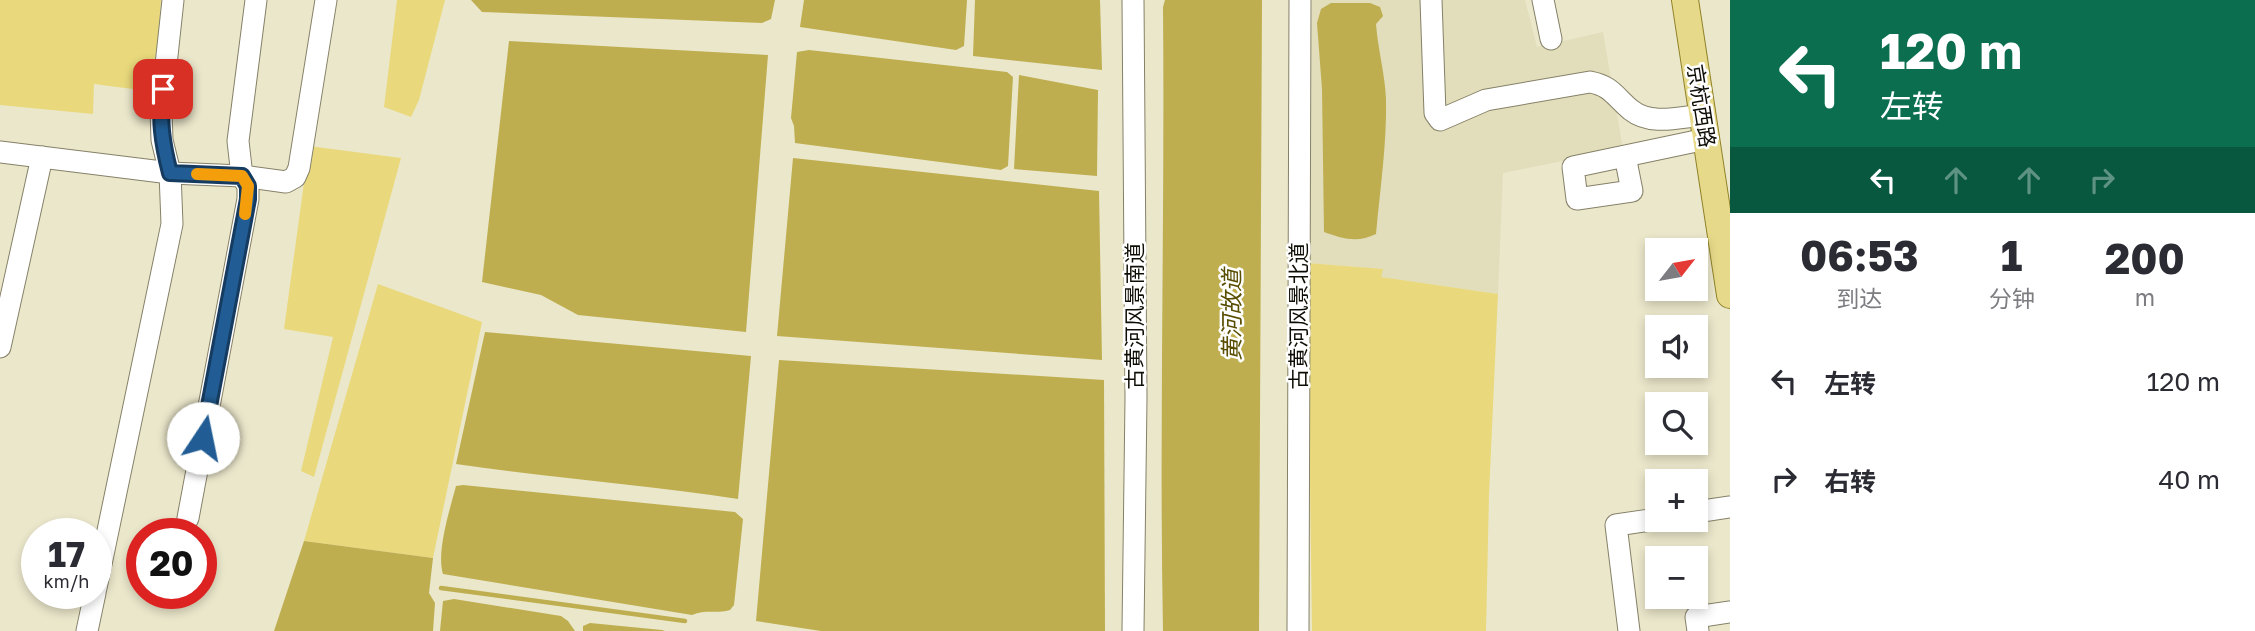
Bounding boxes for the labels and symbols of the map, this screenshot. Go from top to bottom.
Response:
pin [133,59,193,119]
street label: 京杭西路 [1683,62,1721,149]
north arrow [1645,238,1708,301]
street label: 古黄河风景南道 [1121,243,1147,390]
street label: 古黄河风景北道 [1285,243,1311,390]
water label: 黄河故道 [1217,266,1245,361]
position arrow [166,401,240,475]
speed limit sign: 20 [126,518,217,609]

